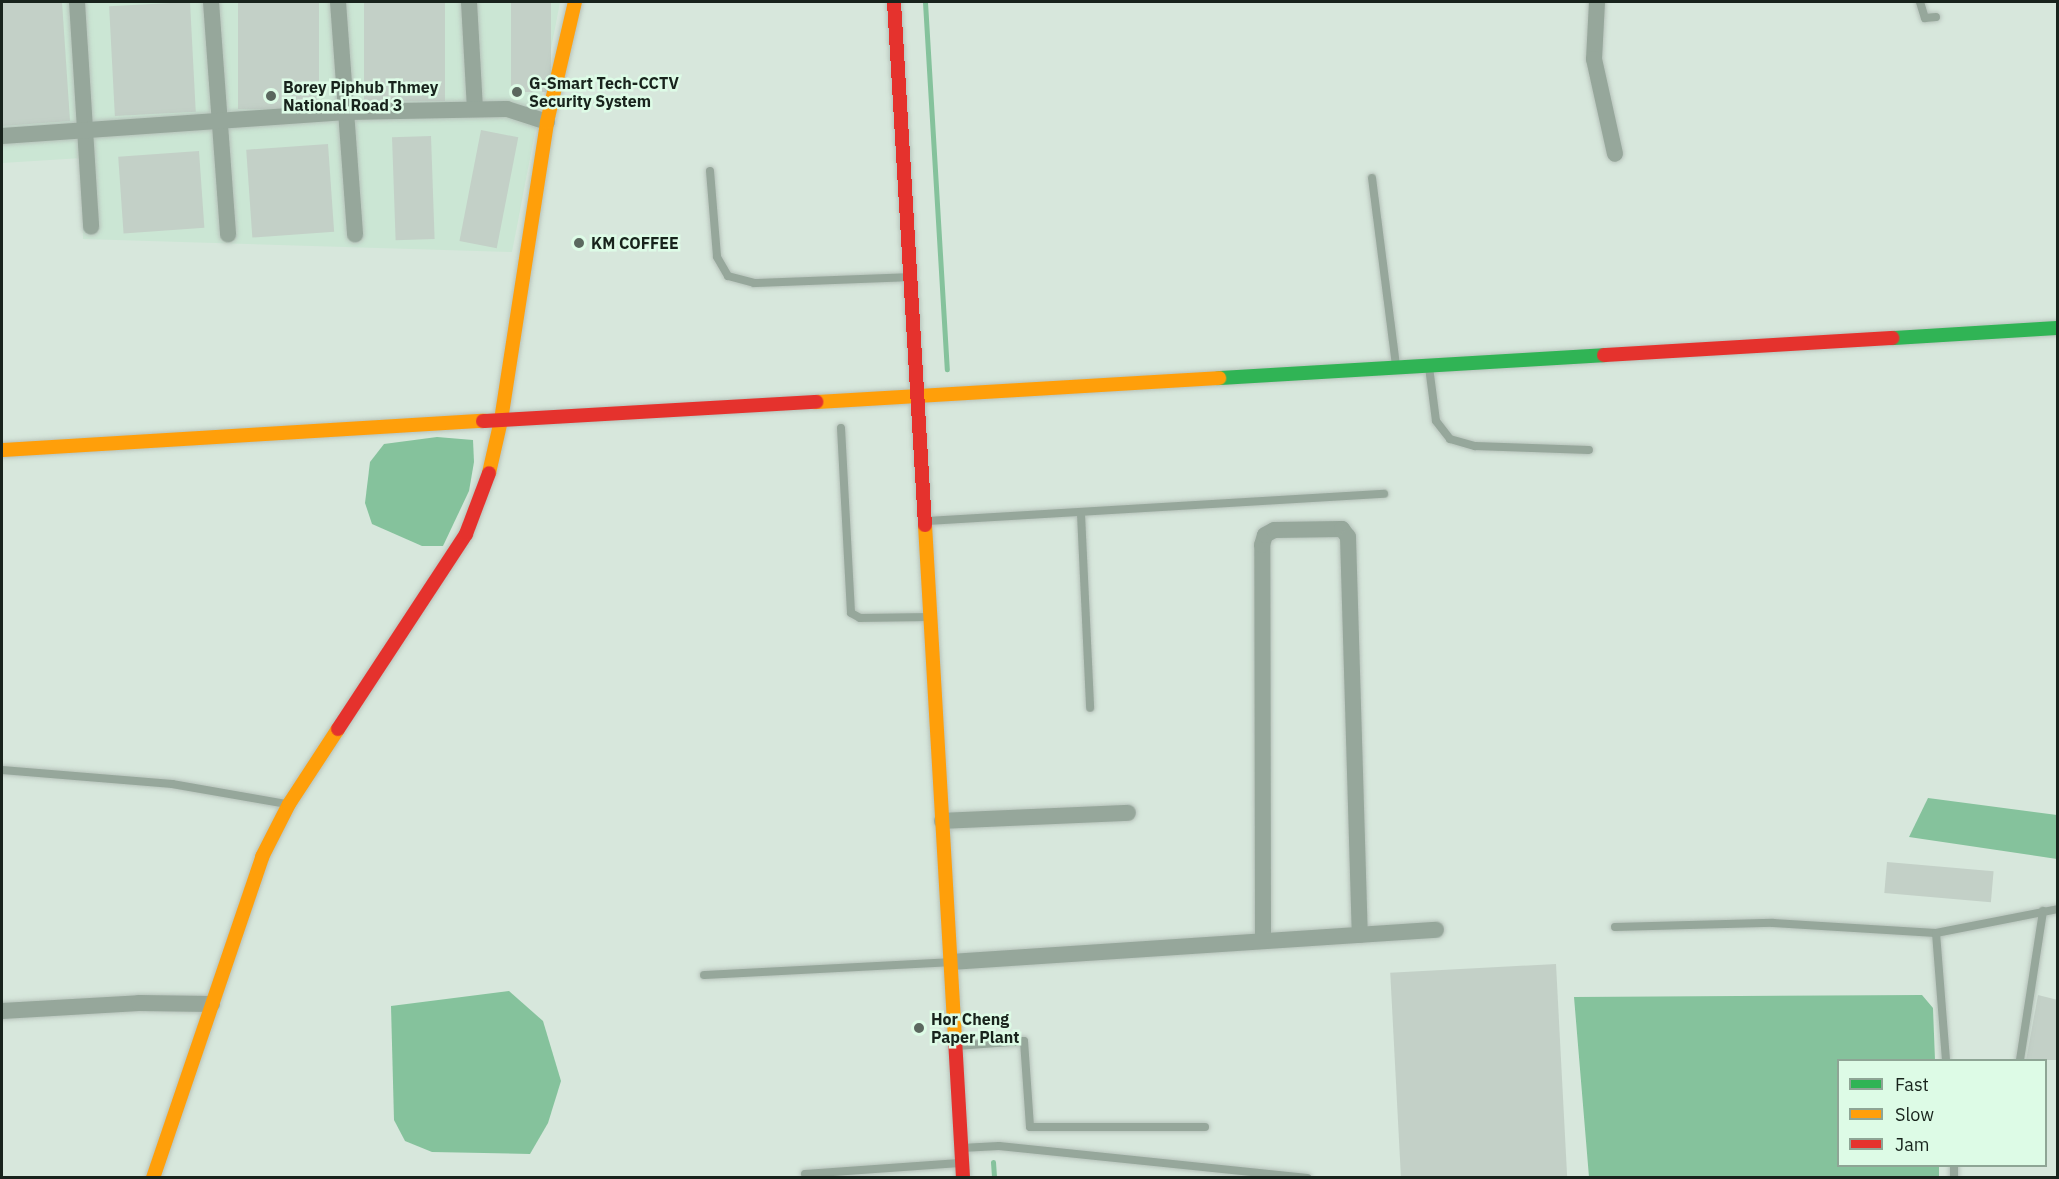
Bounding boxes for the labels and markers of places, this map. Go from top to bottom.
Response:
place label: G-Smart Tech-CCTV Security System [529,73,679,111]
place label: Borey Piphub Thmey National Road 3 [283,77,438,115]
marker: G-Smart Tech-CCTV Security System [510,85,524,99]
marker: Borey Piphub Thmey National Road 3 [264,89,278,103]
place label: KM COFFEE [591,233,679,253]
marker: KM COFFEE [572,236,586,250]
place label: Hor Cheng Paper Plant [931,1009,1019,1047]
marker: Hor Cheng Paper Plant [912,1021,926,1035]

